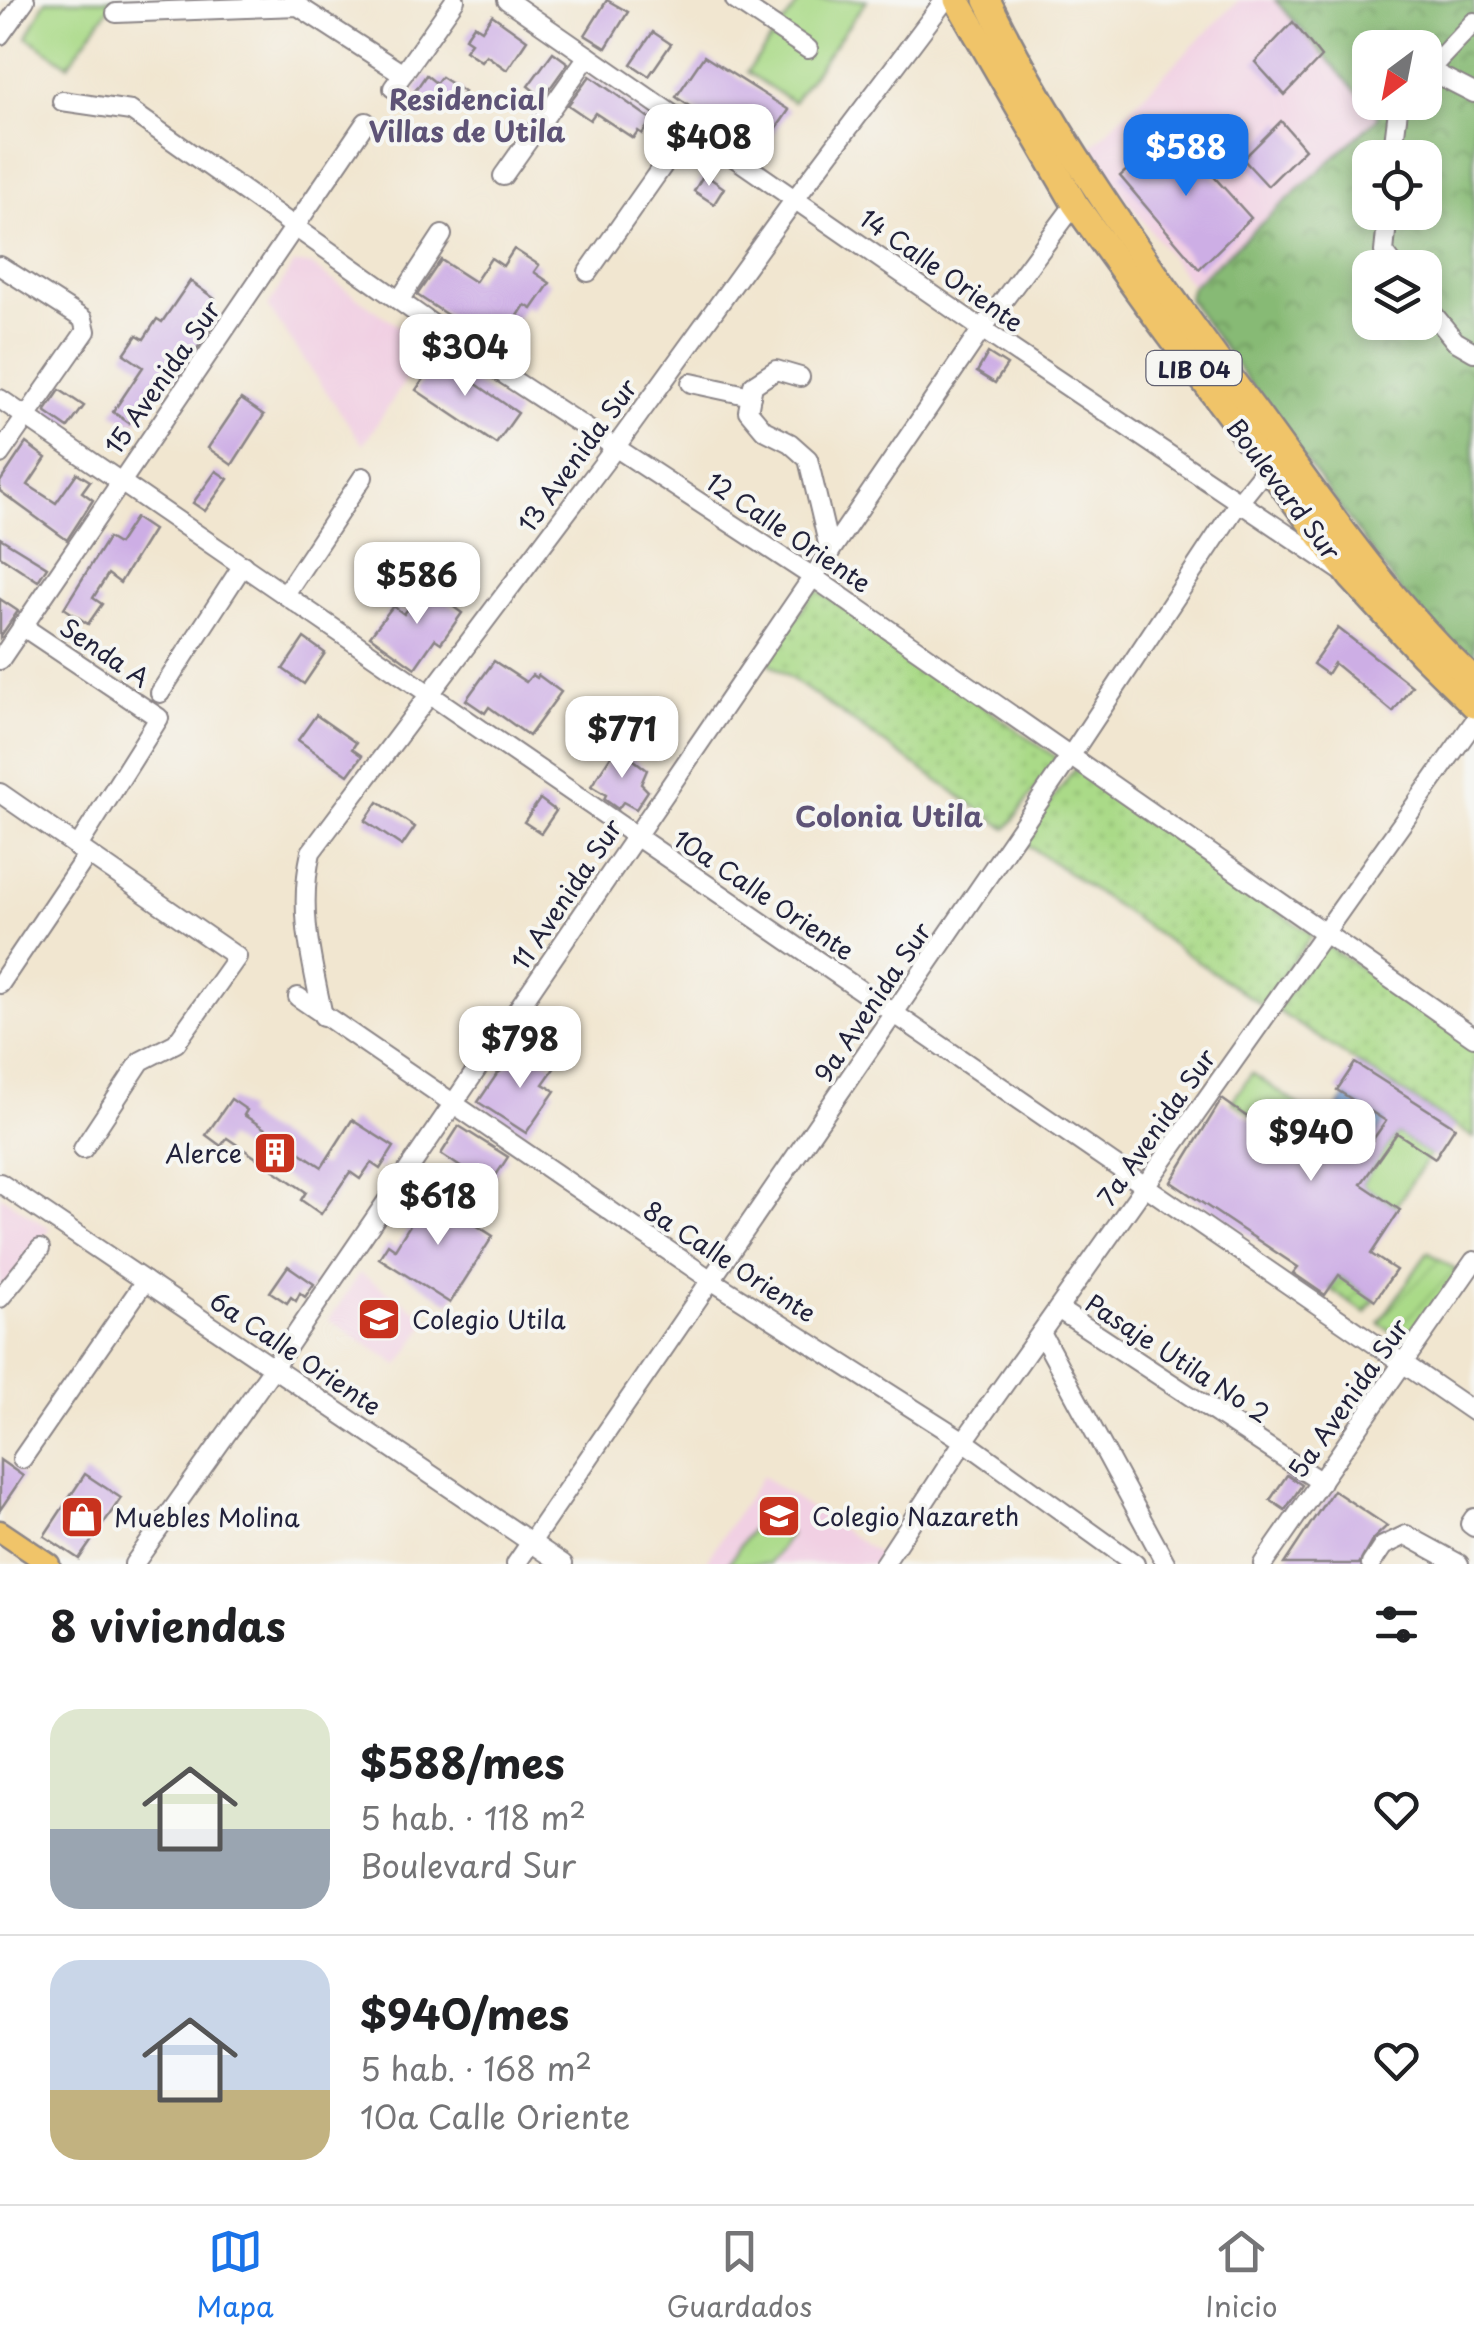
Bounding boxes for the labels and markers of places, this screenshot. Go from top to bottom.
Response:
pin: $408 [650,104,768,189]
pin: $588 [1127,114,1245,199]
pin: $304 [406,314,524,399]
pin: $586 [358,542,476,627]
pin: $771 [563,696,681,781]
pin: $798 [461,1006,579,1091]
pin: $940 [1252,1099,1370,1184]
building icon: Alerce [252,1130,298,1176]
place label: Alerce [165,1134,242,1172]
pin: $618 [379,1163,497,1248]
school or university icon: Colegio Utila [356,1296,402,1342]
place label: Colegio Utila [412,1300,566,1338]
school or university icon: Colegio Nazareth [756,1493,802,1539]
shop icon: Muebles Molina [59,1494,105,1540]
place label: Colegio Nazareth [812,1497,1019,1535]
place label: Muebles Molina [114,1498,300,1536]

